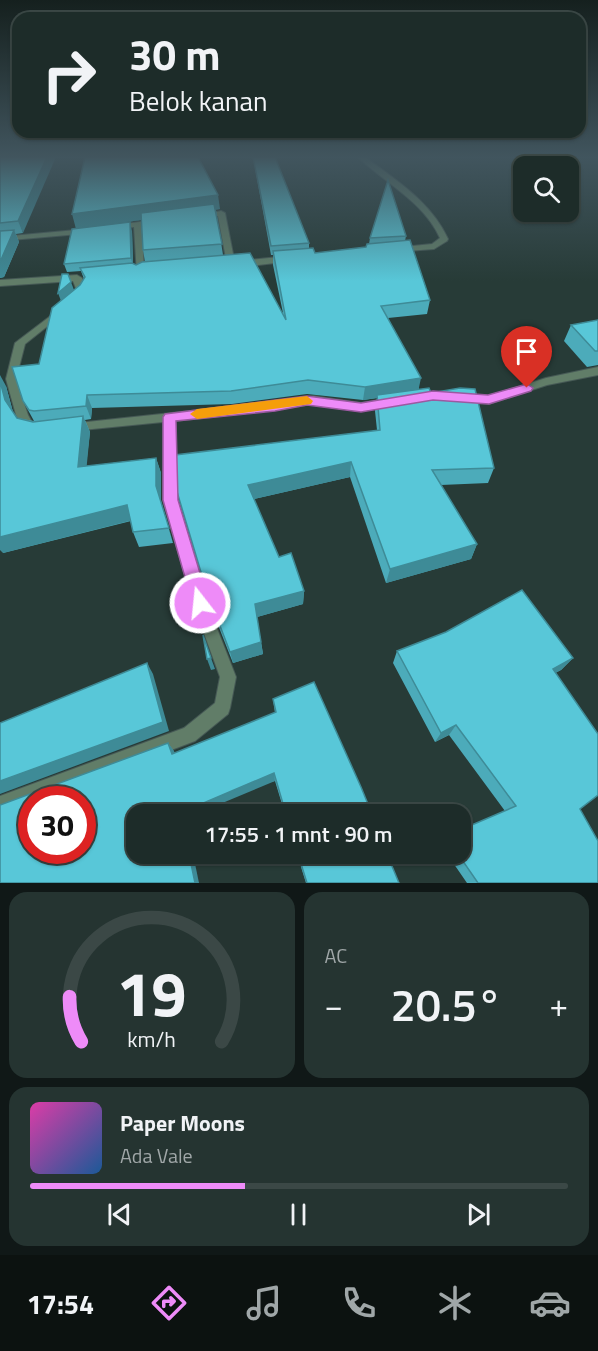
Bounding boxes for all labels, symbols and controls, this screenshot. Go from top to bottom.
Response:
text: 30 m [129,22,221,86]
icon: right [30,36,108,114]
text: Belok kanan [129,80,268,121]
map controls [513,156,579,222]
button: search [513,156,579,222]
pin [501,326,552,388]
icon: arrive [510,335,543,368]
position arrow [168,571,232,635]
speed limit sign: 30 [18,786,96,864]
text: 17:55 · 1 mnt · 90 m [205,817,392,851]
text: AC [325,940,347,971]
text: 19 [117,945,187,1040]
text: 20.5° [390,970,502,1038]
text: − [325,980,343,1030]
text: + [550,980,568,1030]
text: km/h [127,1023,176,1055]
text: Paper Moons [120,1106,245,1140]
text: Ada Vale [120,1140,193,1171]
icon: previous [103,1198,136,1231]
icon: pause [282,1198,315,1231]
icon: next [462,1198,495,1231]
icon: directions [148,1282,190,1324]
icon: music [243,1282,285,1324]
icon: phone [338,1282,380,1324]
icon: climate [434,1282,476,1324]
icon: car [529,1282,571,1324]
text: 17:54 [27,1283,94,1324]

